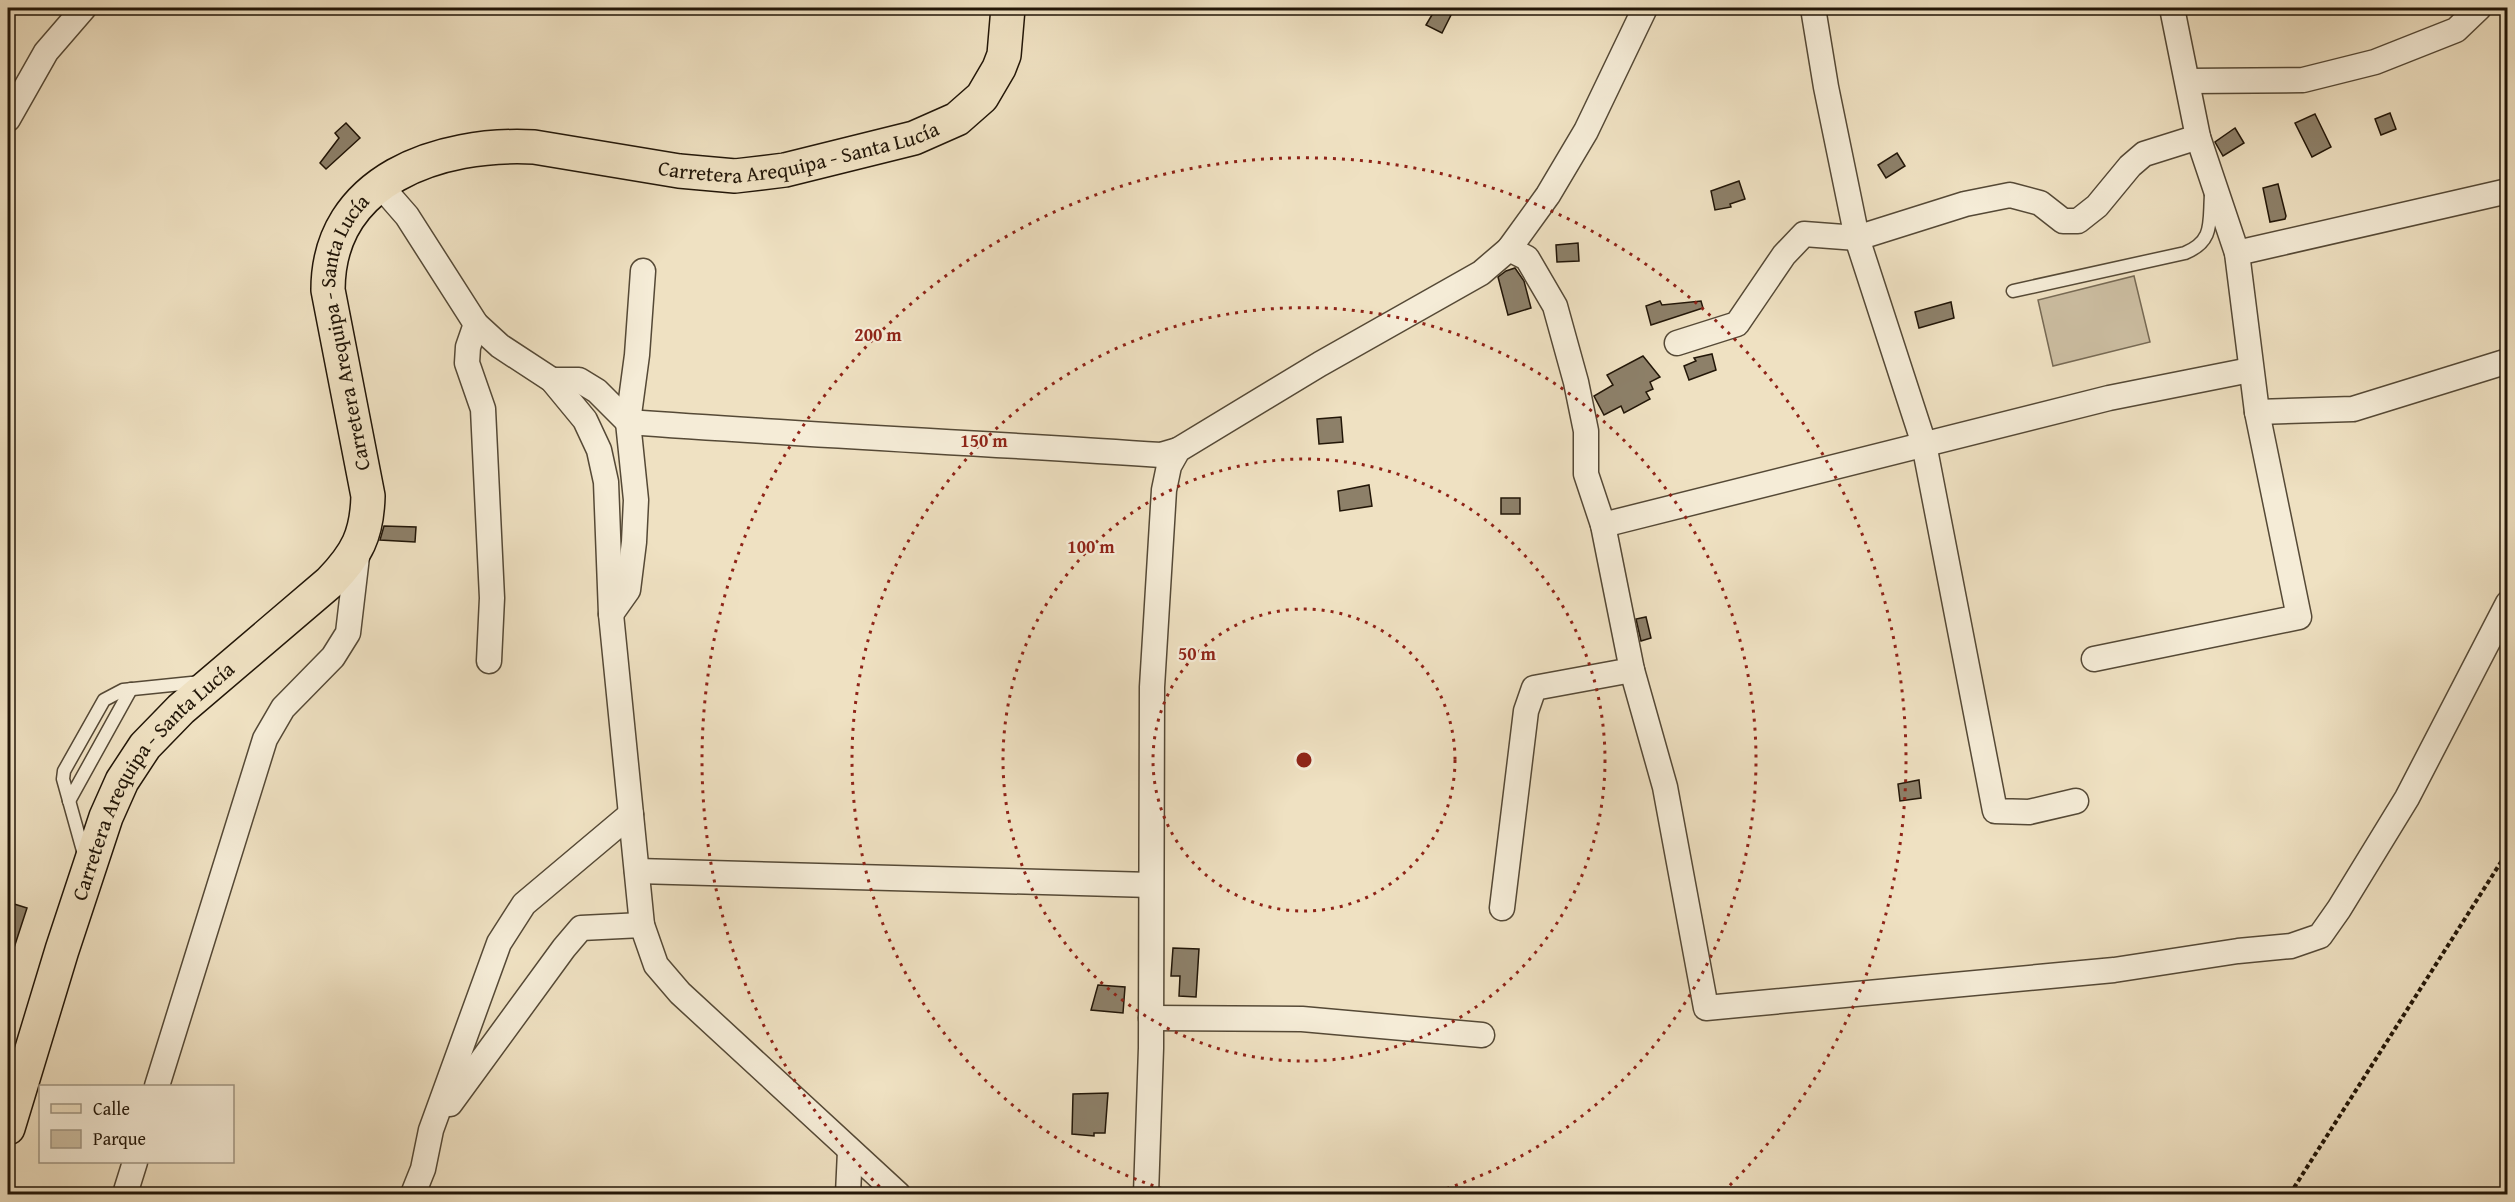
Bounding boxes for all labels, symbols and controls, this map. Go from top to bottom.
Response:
street label: Carretera Arequipa - Santa Lucía [656,113,944,191]
text: Carretera Arequipa - Santa Lucía [312,186,378,473]
street label: Carretera Arequipa - Santa Lucía [351,192,387,478]
text: 200 m [854,321,902,348]
text: 150 m [960,427,1008,454]
text: 100 m [1067,533,1115,560]
text: 50 m [1178,640,1217,667]
street label: Carretera Arequipa - Santa Lucía [63,654,241,905]
centre of rings [1294,750,1314,770]
legend [39,1085,234,1163]
text: Calle [93,1095,130,1122]
text: Parque [93,1125,146,1152]

